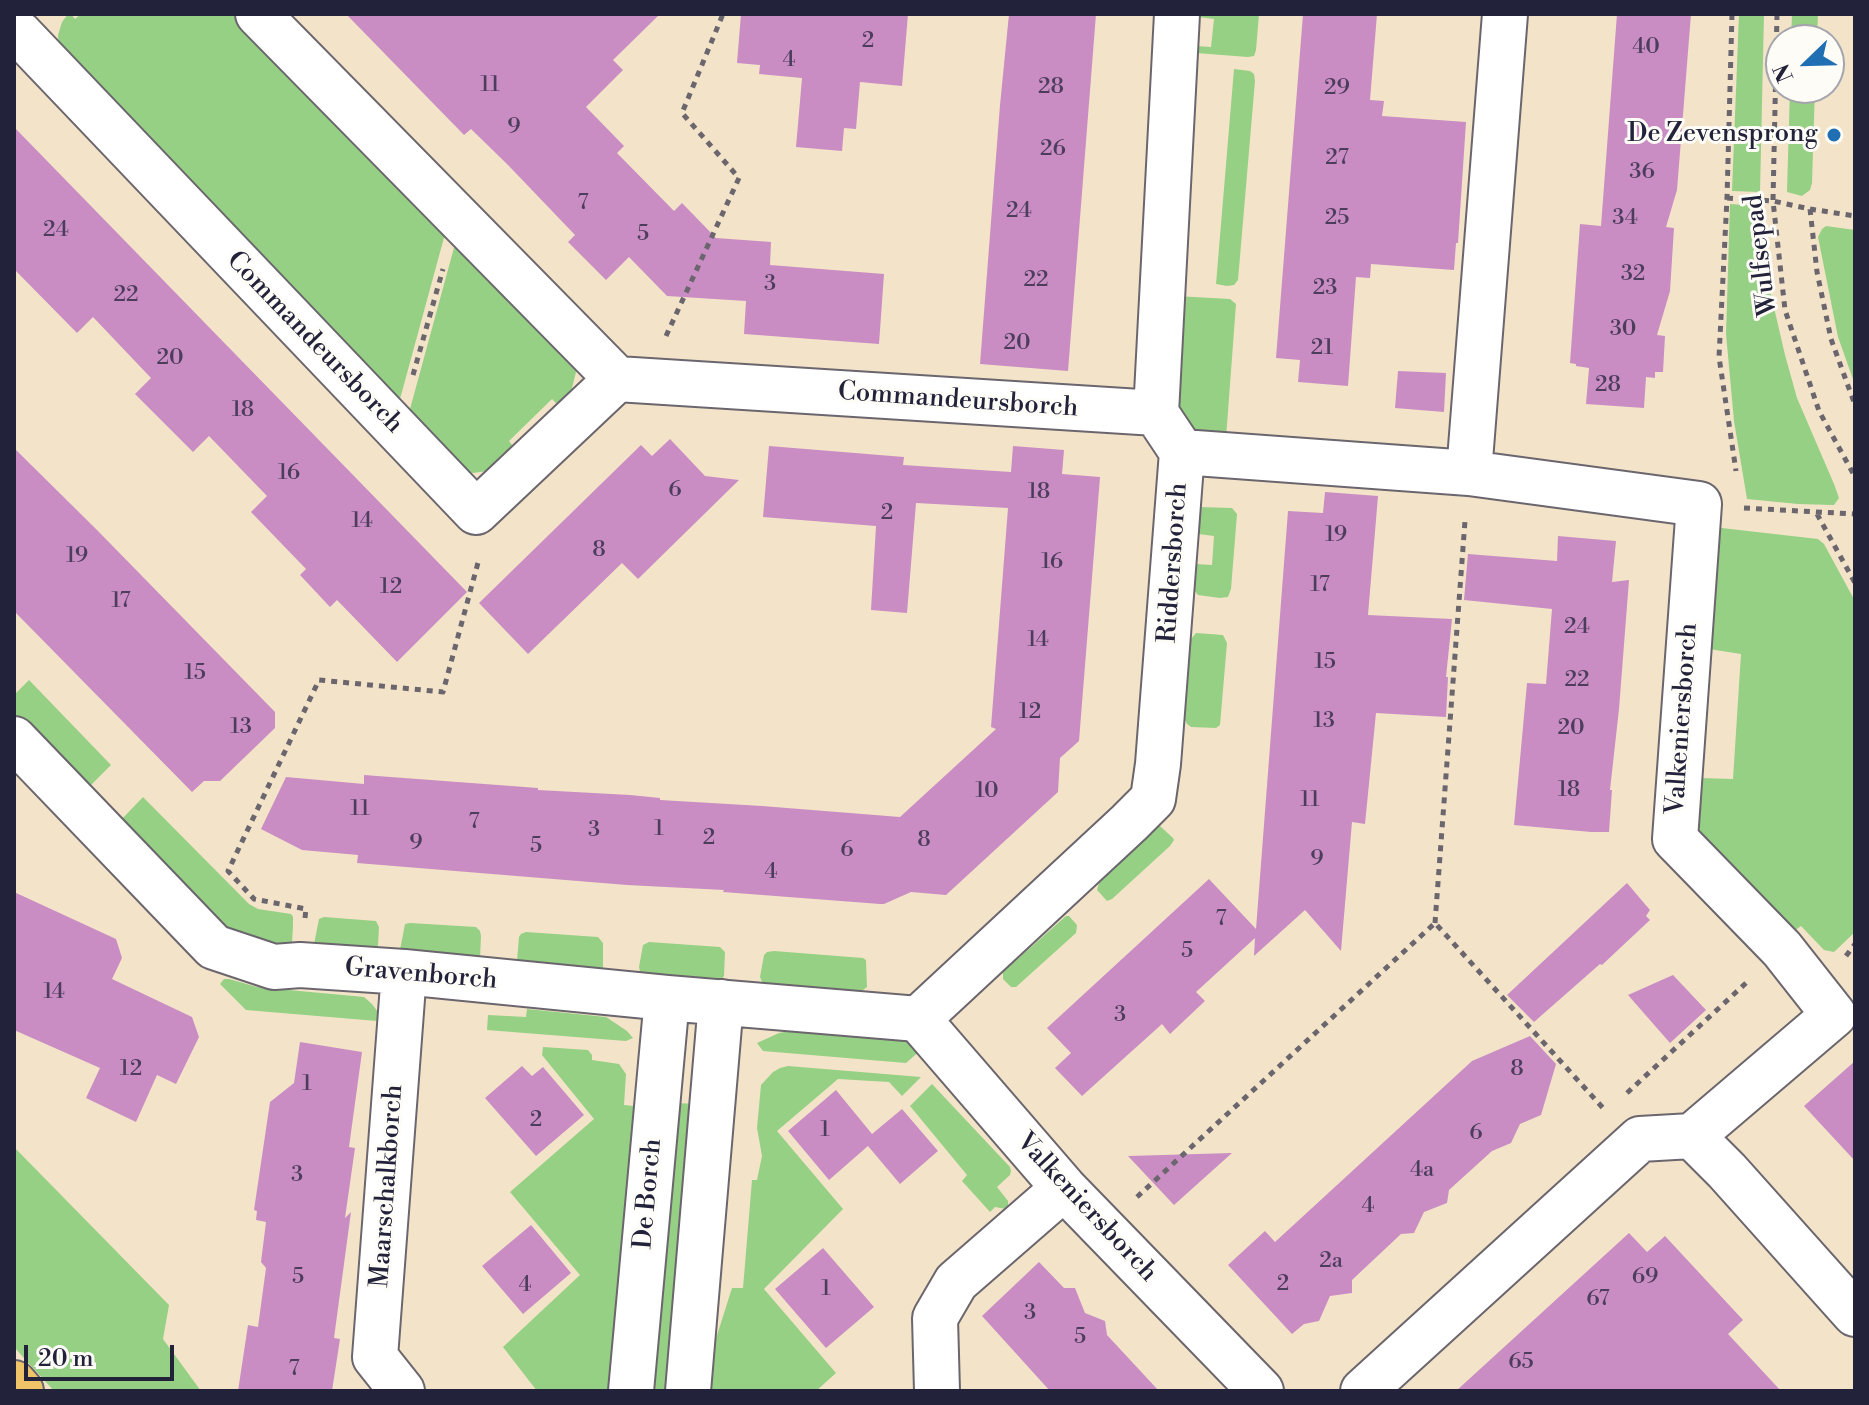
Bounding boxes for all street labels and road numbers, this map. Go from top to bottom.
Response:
street label: Wulfsepad [1739,192,1785,318]
street label: Commandeursborch [219,246,409,440]
street label: Commandeursborch [837,377,1079,425]
street label: Riddersborch [1153,482,1195,644]
street label: Valkeniersborch [1661,622,1705,816]
street label: Gravenborch [343,953,499,997]
street label: Maarschalkborch [365,1083,411,1289]
street label: Valkeniersborch [1009,1127,1163,1289]
street label: De Borch [629,1137,669,1251]

